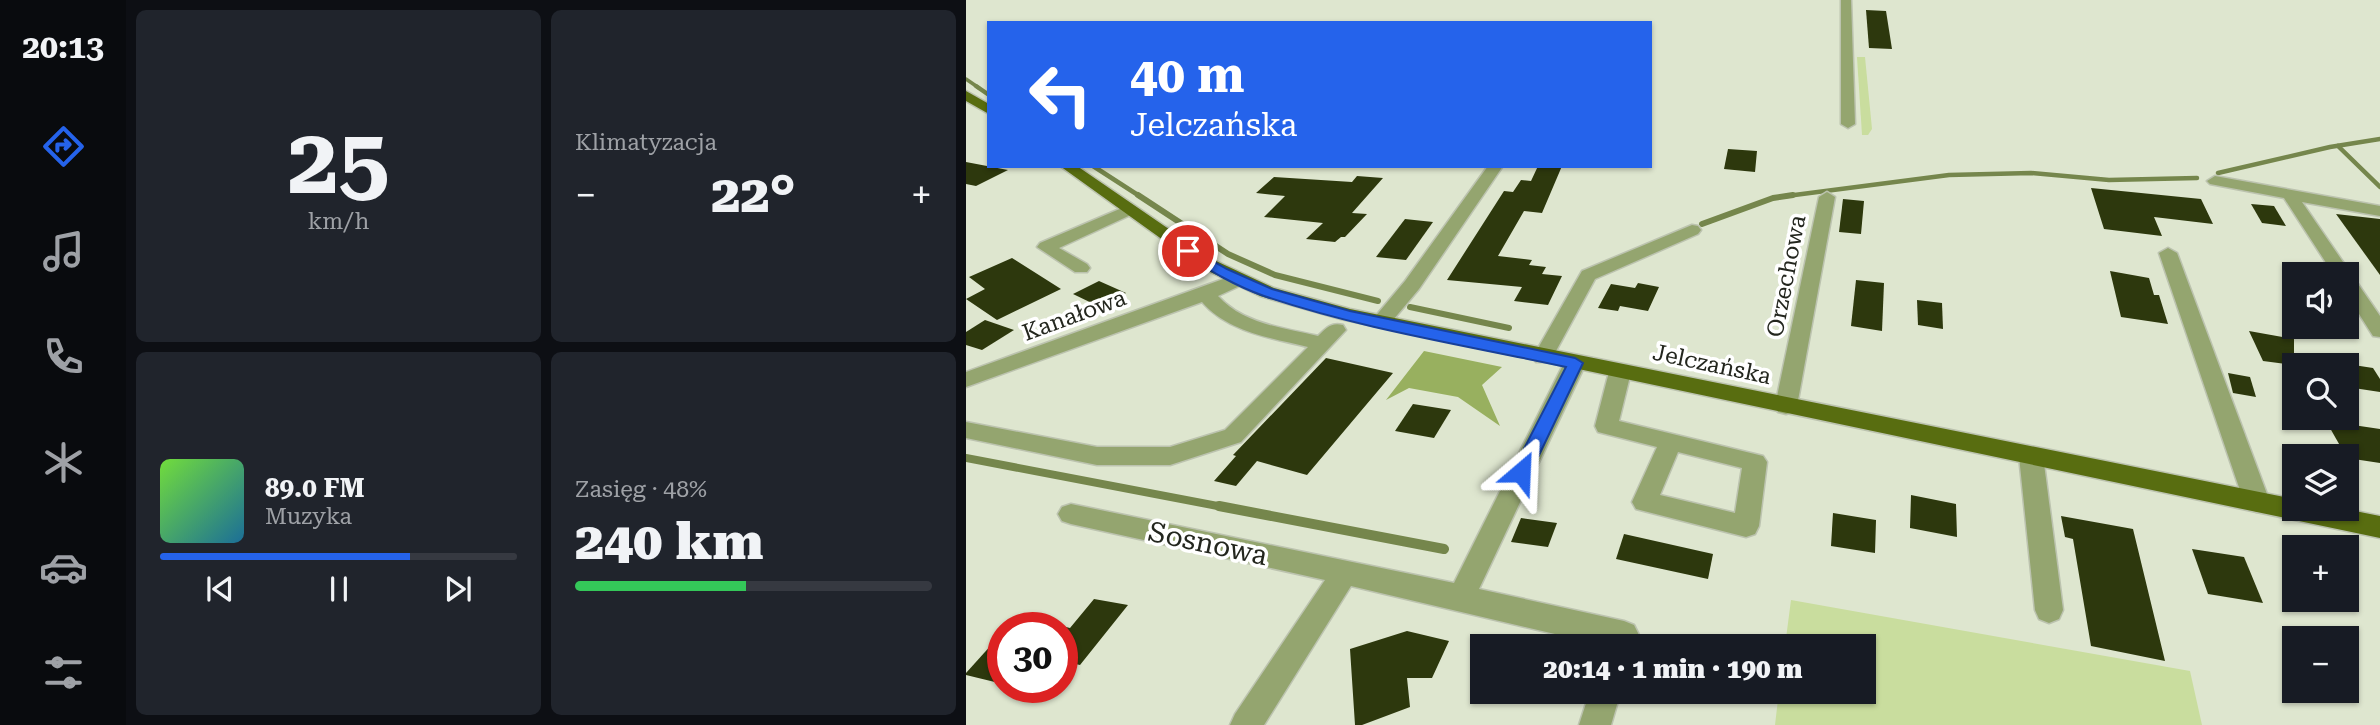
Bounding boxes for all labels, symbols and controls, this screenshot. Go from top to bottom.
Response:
text: 20:13 [22,28,104,66]
text: 40 m [1130,47,1245,104]
icon: left [1015,49,1106,140]
text: Jelczańska [1130,106,1297,144]
text: 25 [288,109,389,215]
icon: directions [39,122,88,171]
text: Klimatyzacja [575,129,717,156]
text: 22° [711,164,796,225]
text: − [575,173,596,217]
text: + [911,173,932,217]
text: km/h [308,208,369,235]
street label: Orzechowa [1761,212,1812,339]
pin [1158,221,1218,281]
icon: music [39,227,88,276]
icon: arrive [1169,232,1207,270]
map controls [2282,262,2359,703]
button: sound [2282,262,2359,339]
street label: Kanałowa [1019,284,1130,347]
icon: phone [39,332,88,381]
street label: Jelczańska [1650,339,1774,390]
button: search [2282,353,2359,430]
position arrow [1484,435,1558,509]
icon: climate [39,438,88,487]
button: layers [2282,444,2359,521]
text: 89.0 FM [265,473,365,503]
text: Zasięg · 48% [575,476,707,503]
text: Muzyka [265,503,352,530]
text: 240 km [575,511,763,572]
street label: Sosnowa [1145,515,1270,572]
button: + [2282,535,2359,612]
icon: car [39,543,88,592]
icon: previous [201,570,239,608]
icon: pause [320,570,358,608]
icon: next [439,570,477,608]
speed limit sign: 30 [987,612,1078,703]
button: − [2282,626,2359,703]
icon: filters [39,648,88,697]
text: 20:14 · 1 min · 190 m [1543,654,1803,684]

